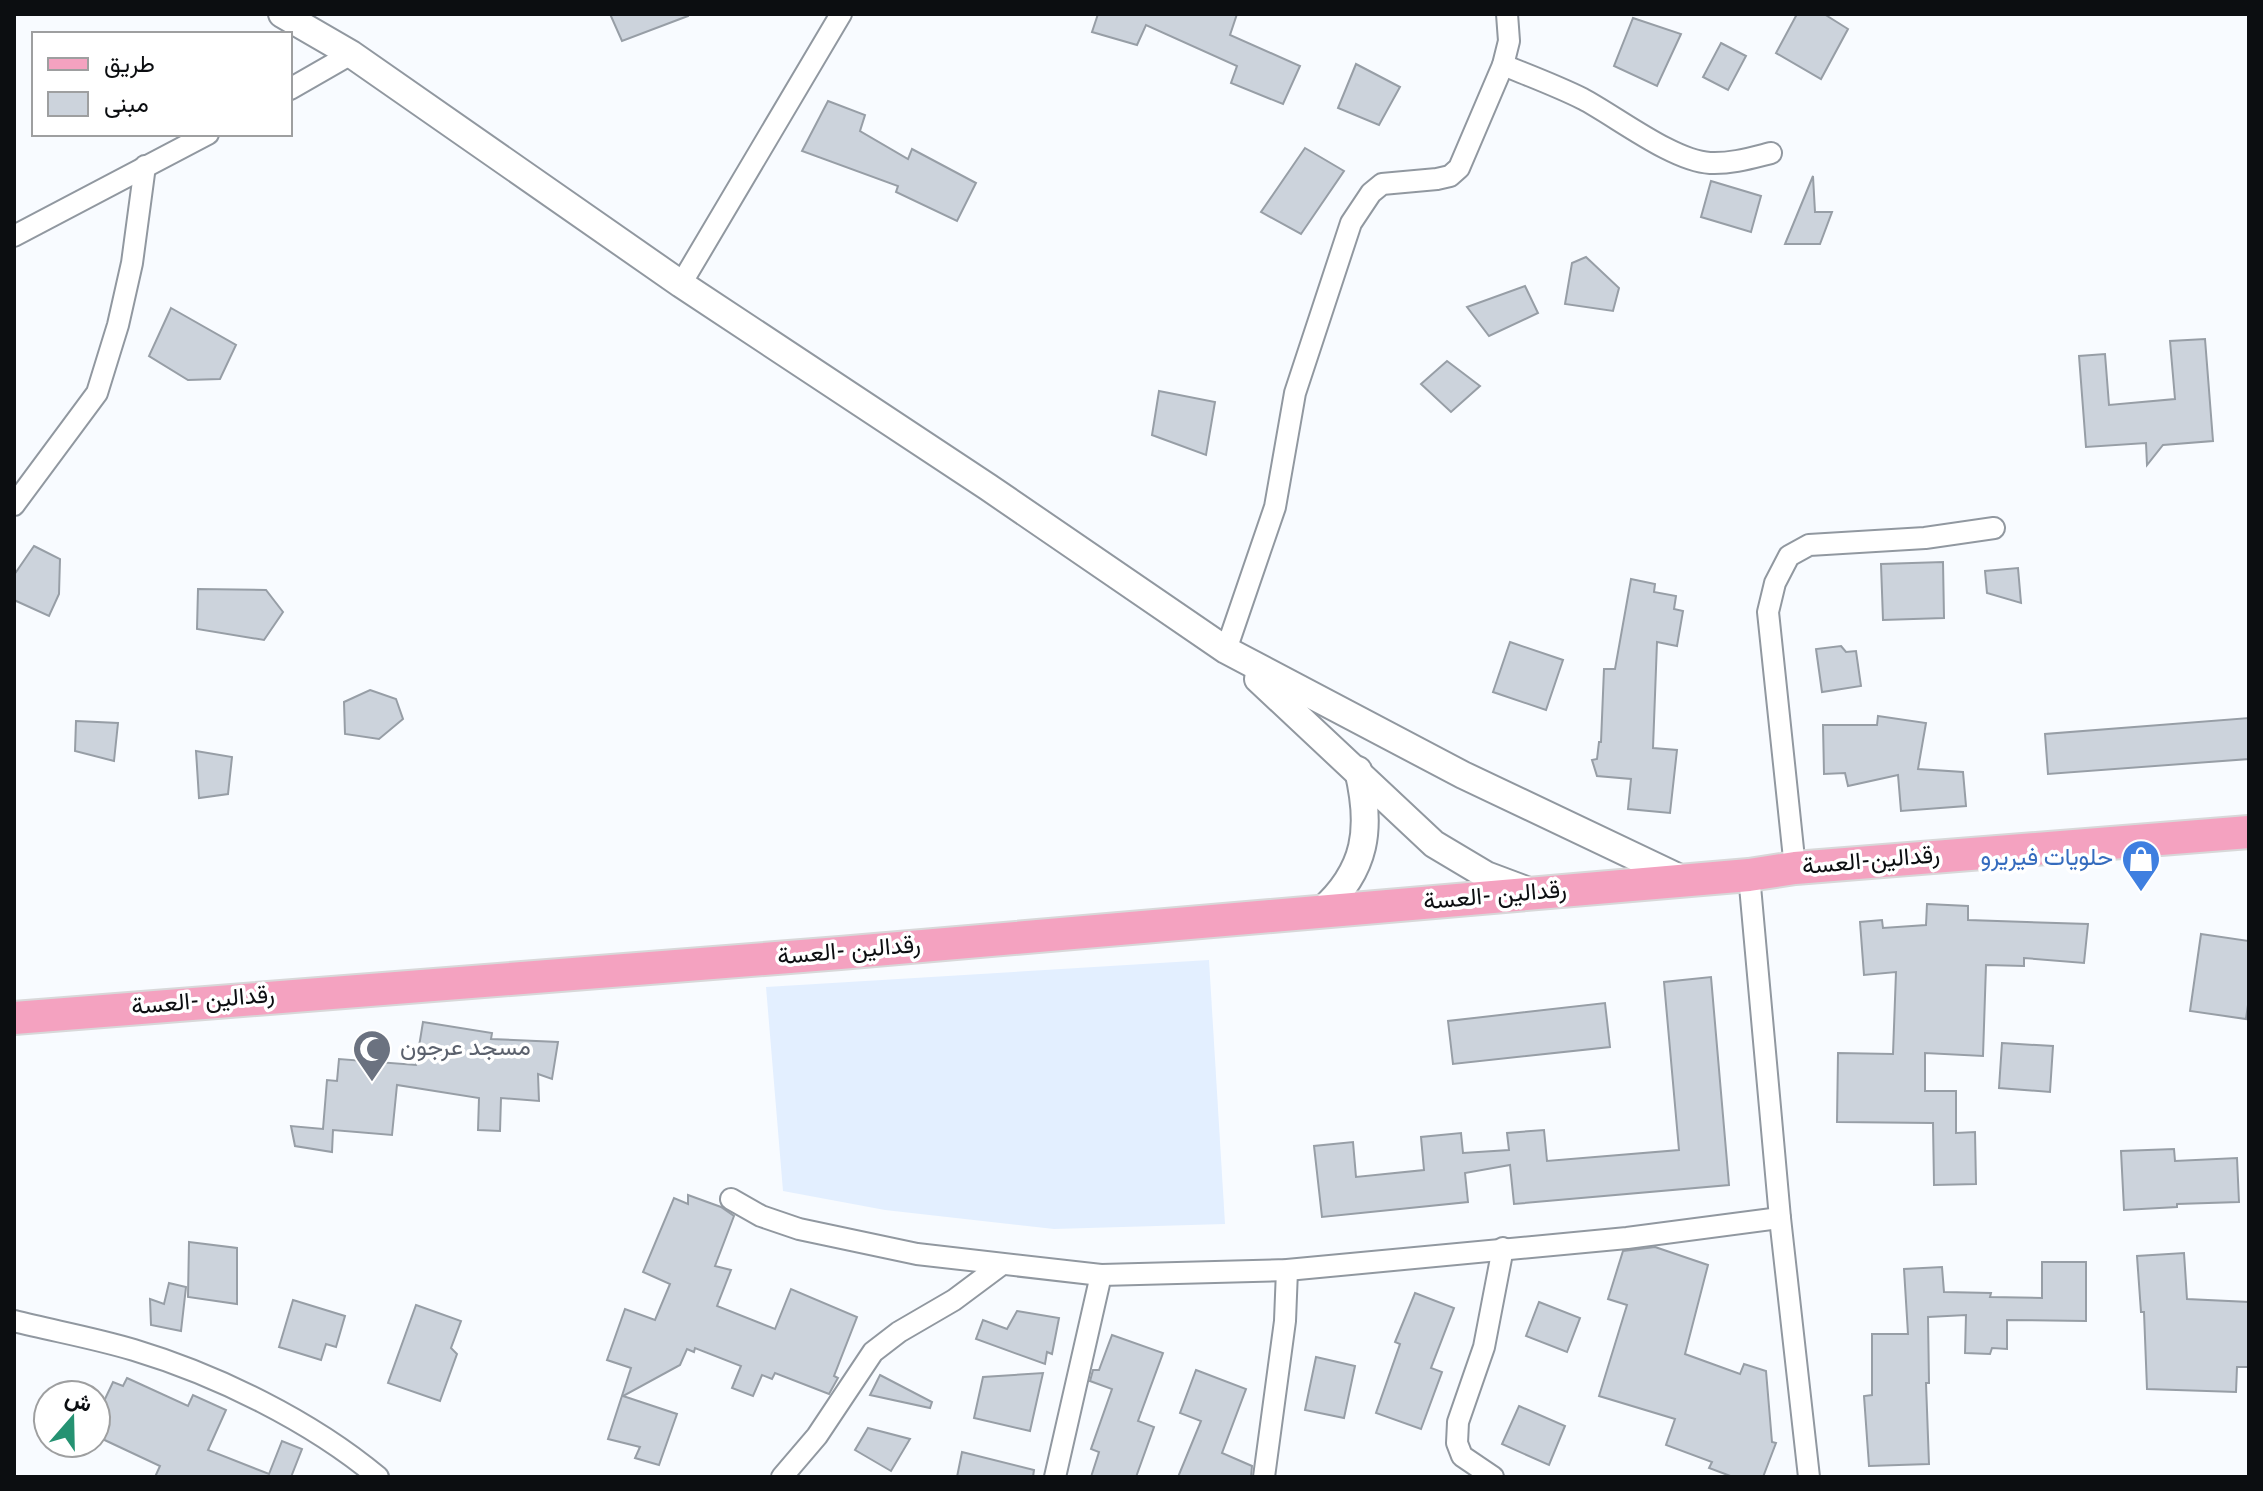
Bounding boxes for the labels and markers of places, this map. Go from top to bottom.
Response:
shop icon: حلويات فيريرو [2120,838,2162,893]
place label: حلويات فيريرو [1981,844,2113,874]
mosque icon: مسجد عرجون [351,1028,393,1083]
place label: مسجد عرجون [400,1034,531,1064]

